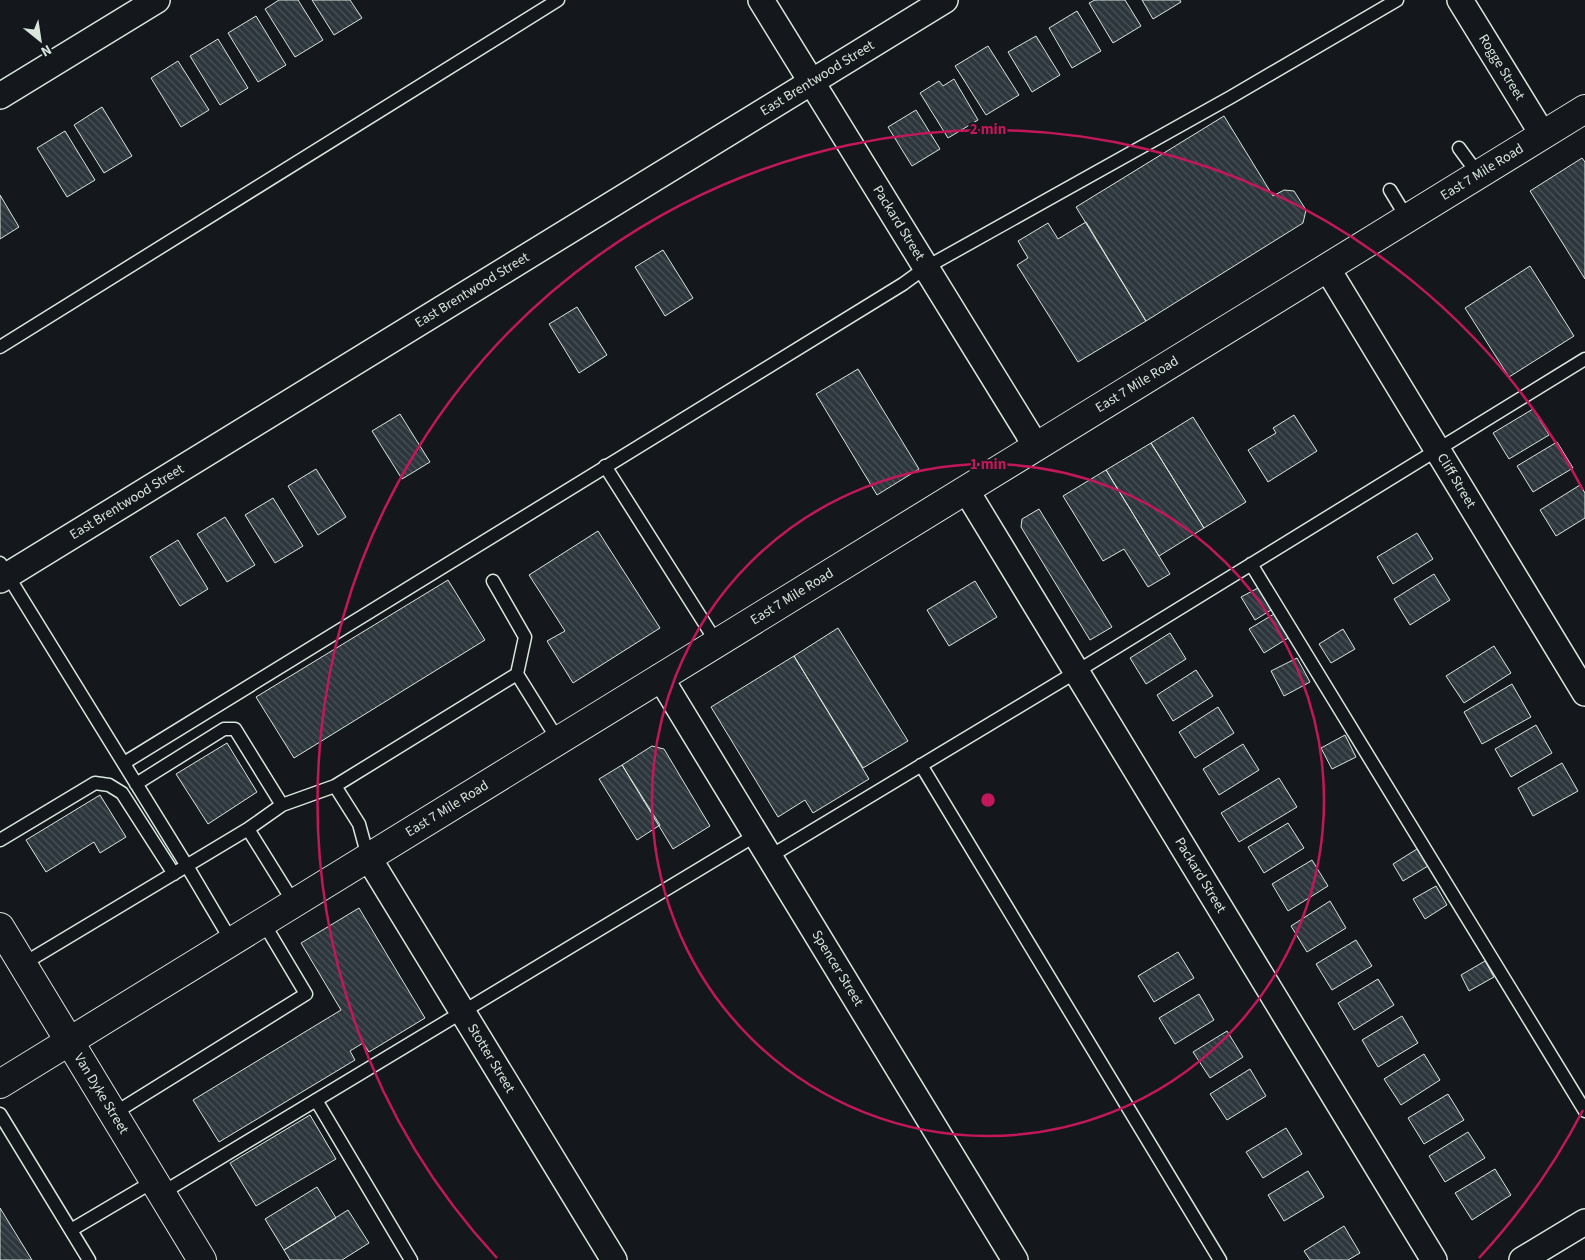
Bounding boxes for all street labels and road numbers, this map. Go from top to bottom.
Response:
street label: Rogge Street [1473,30,1529,104]
street label: East Brentwood Street [756,35,879,121]
street label: East 7 Mile Road [1437,139,1528,206]
street label: Packard Street [868,182,929,265]
street label: East Brentwood Street [411,247,533,333]
street label: East 7 Mile Road [1092,351,1183,418]
street label: Cliff Street [1432,450,1481,512]
street label: East Brentwood Street [66,459,188,545]
street label: East 7 Mile Road [747,563,838,630]
street label: East 7 Mile Road [402,776,493,842]
street label: Packard Street [1170,834,1231,917]
street label: Spencer Street [807,926,868,1010]
street label: Stotter Street [462,1020,520,1097]
street label: Van Dyke Street [69,1050,133,1138]

